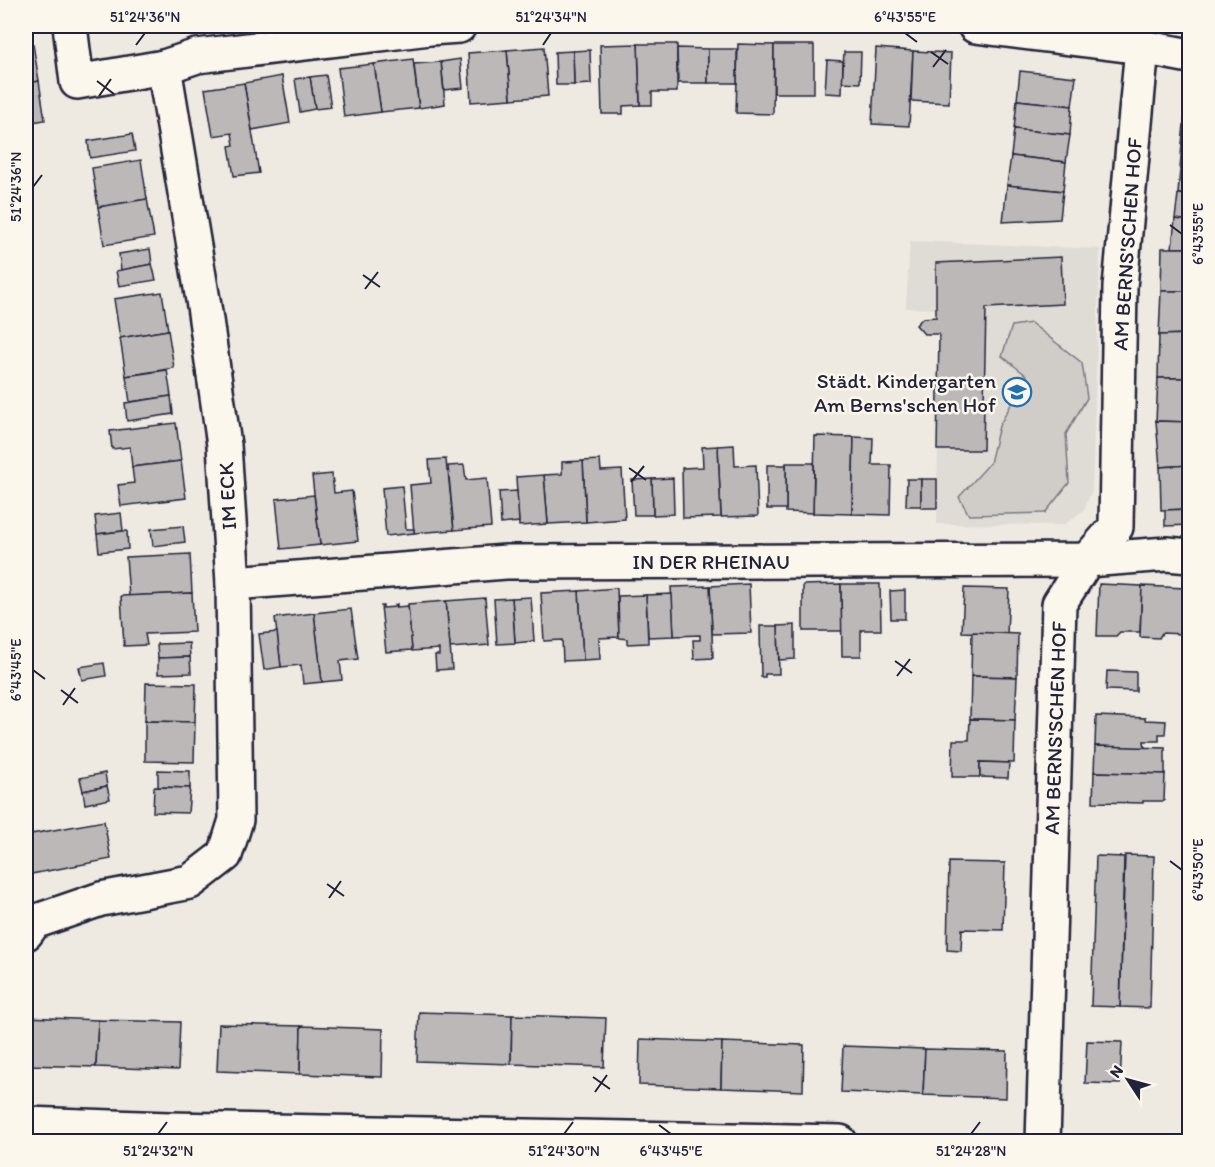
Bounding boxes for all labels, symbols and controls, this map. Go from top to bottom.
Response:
text: 51°24'36"N [110,8,180,26]
text: 51°24'34"N [515,8,587,26]
text: 6°43'55"E [874,8,936,26]
street label: AM BERNS'SCHEN HOF [1107,137,1147,351]
text: 51°24'36"N [7,152,25,222]
text: 6°43'55"E [1189,203,1207,265]
place label: Städt. Kindergarten Am Berns'schen Hof [814,368,996,417]
school or university icon: Städt. Kindergarten Am Berns'schen Hof [1001,376,1033,408]
street label: IM ECK [213,461,241,530]
street label: IN DER RHEINAU [632,549,790,574]
street label: AM BERNS'SCHEN HOF [1039,621,1071,835]
text: 6°43'45"E [7,639,25,702]
text: 6°43'50"E [1189,838,1207,902]
north arrow [1098,1050,1158,1110]
text: N [1105,1062,1127,1081]
text: 51°24'32"N [123,1142,193,1160]
text: 51°24'30"N [528,1142,600,1160]
text: 6°43'45"E [640,1142,703,1160]
text: 51°24'28"N [936,1142,1006,1160]

